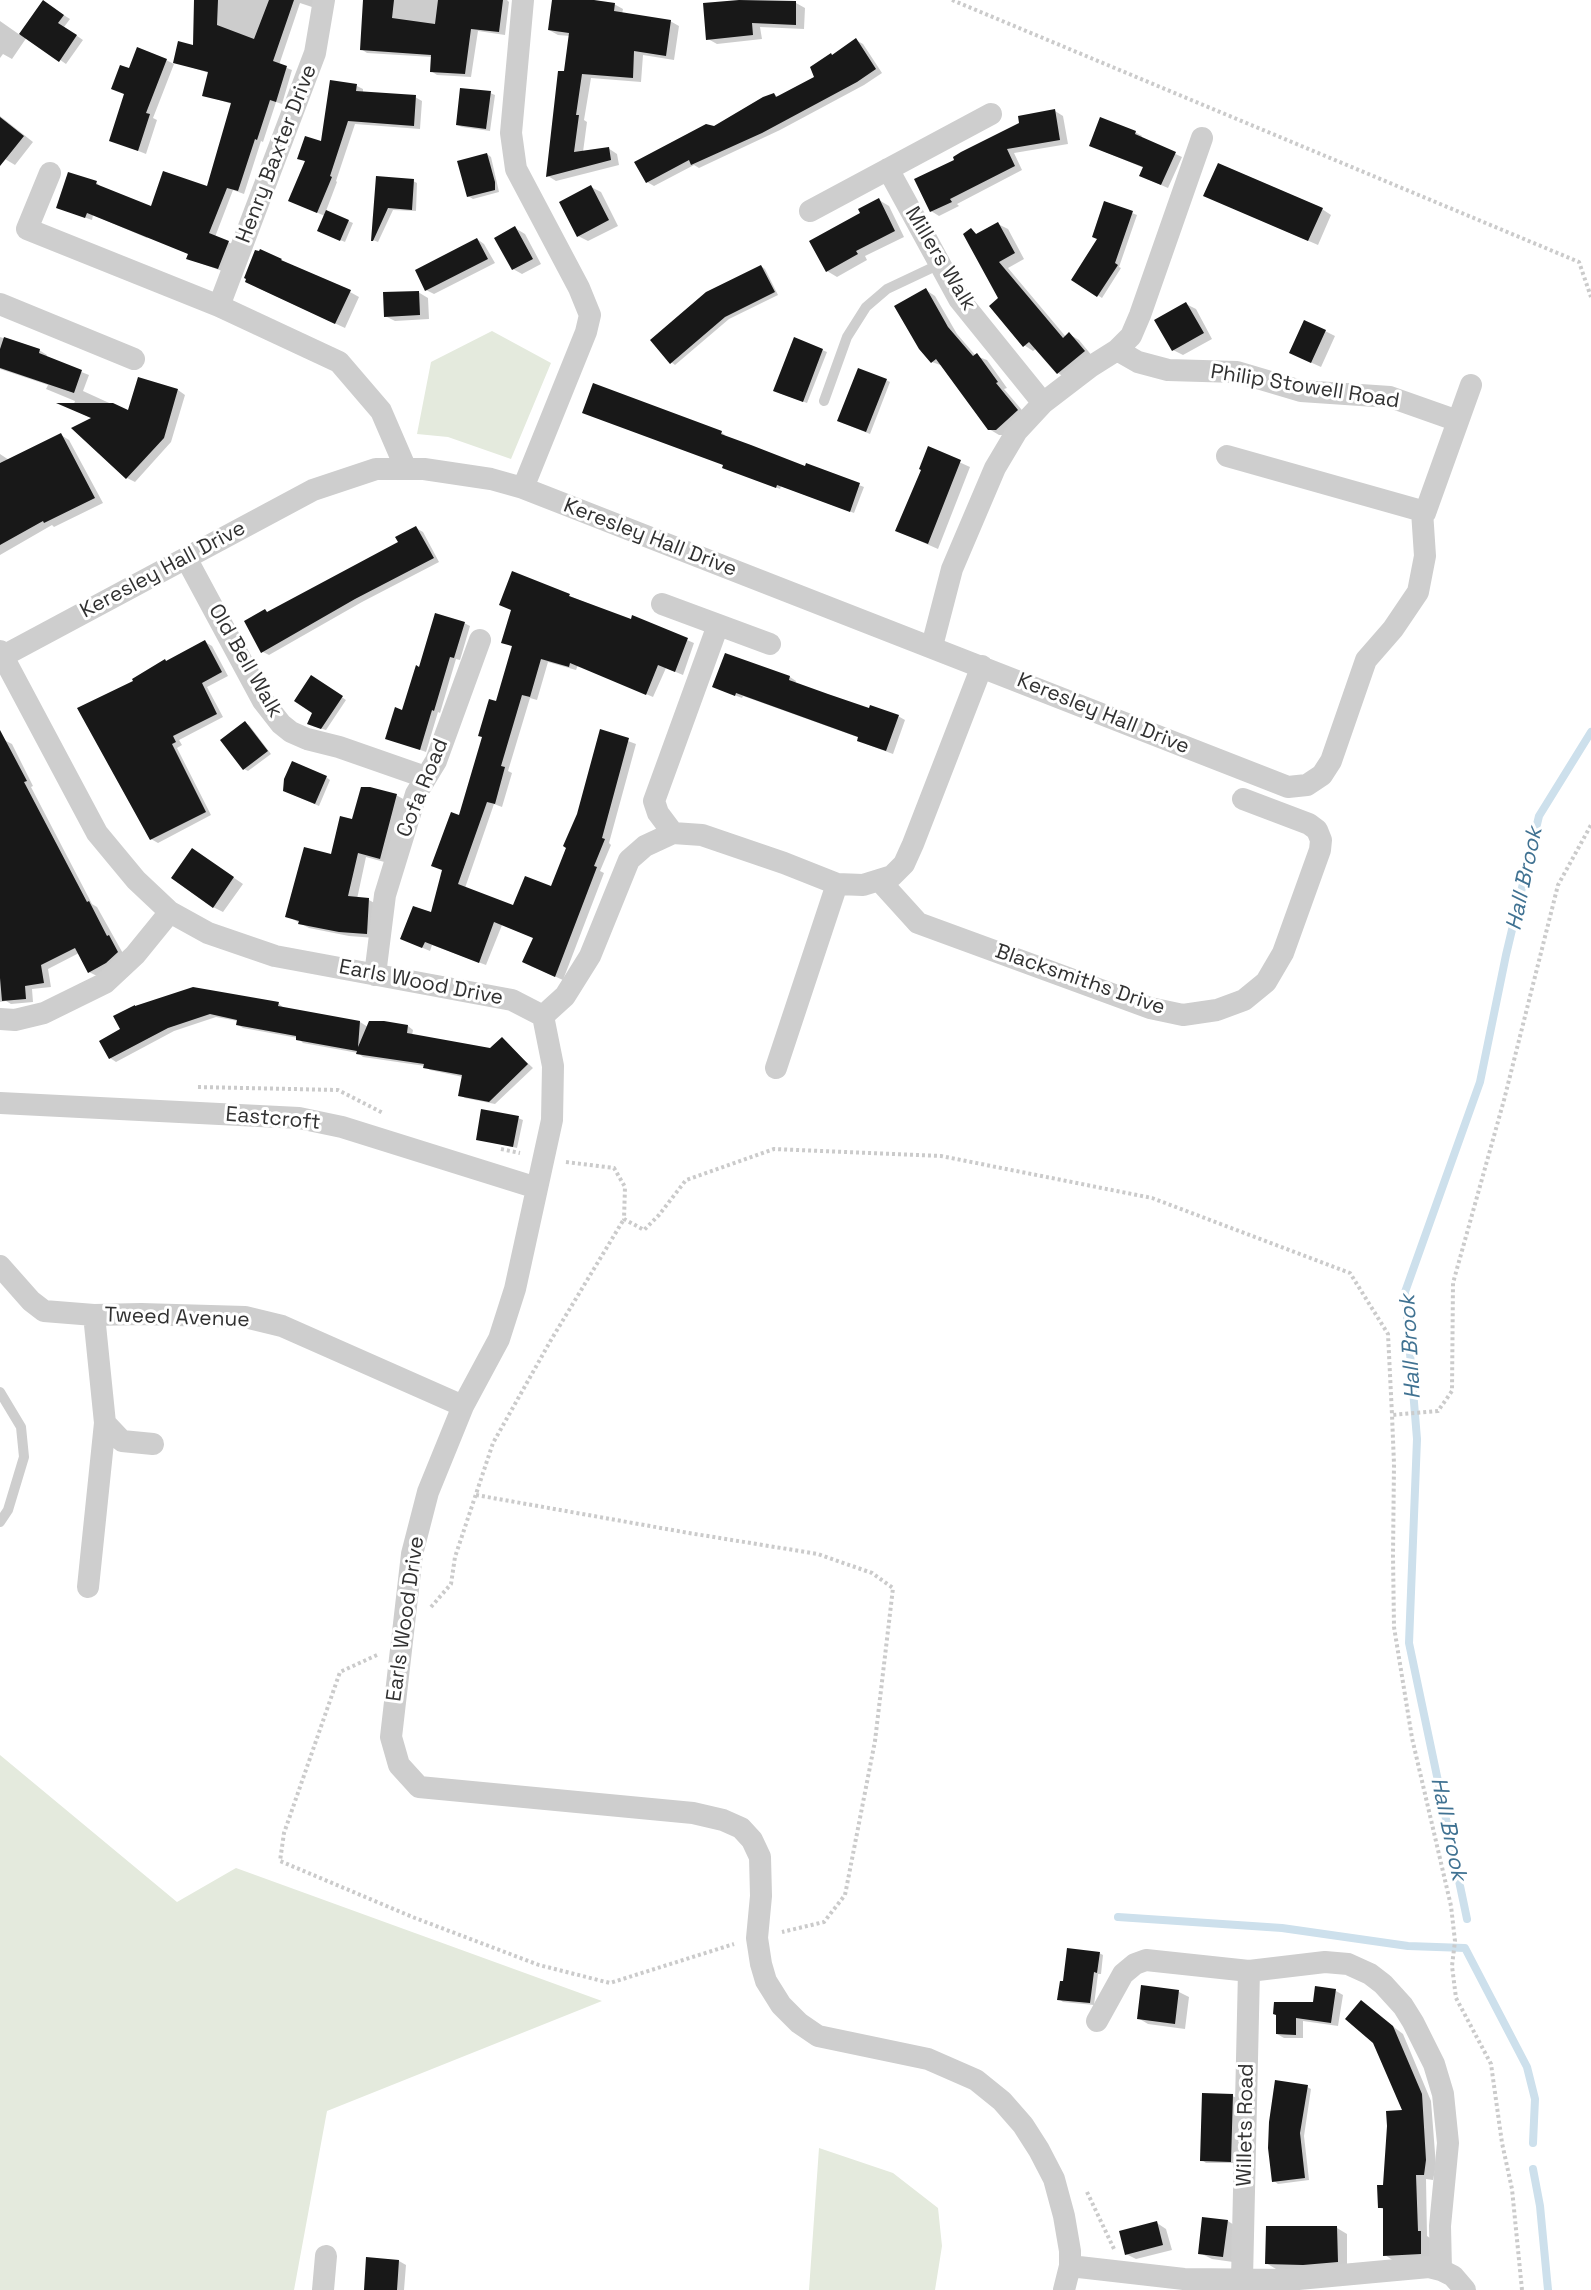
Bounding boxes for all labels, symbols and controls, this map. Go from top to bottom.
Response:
street label: Henry Baxter Drive [231,61,323,247]
street label: Millers Walk [899,202,981,316]
street label: Philip Stowell Road [1209,360,1401,414]
street label: Keresley Hall Drive [560,493,740,583]
street label: Keresley Hall Drive [76,516,250,624]
street label: Old Bell Walk [202,600,288,722]
street label: Keresley Hall Drive [1013,668,1193,760]
street label: Cofa Road [392,735,454,841]
water label: Hall Brook [1501,825,1549,933]
street label: Blacksmiths Drive [992,939,1168,1021]
street label: Earls Wood Drive [337,955,505,1011]
street label: Eastcroft [224,1102,322,1136]
water label: Hall Brook [1395,1294,1427,1400]
street label: Tweed Avenue [104,1303,250,1333]
street label: Earls Wood Drive [382,1535,430,1703]
water label: Hall Brook [1424,1775,1472,1883]
street label: Willets Road [1232,2063,1260,2187]

